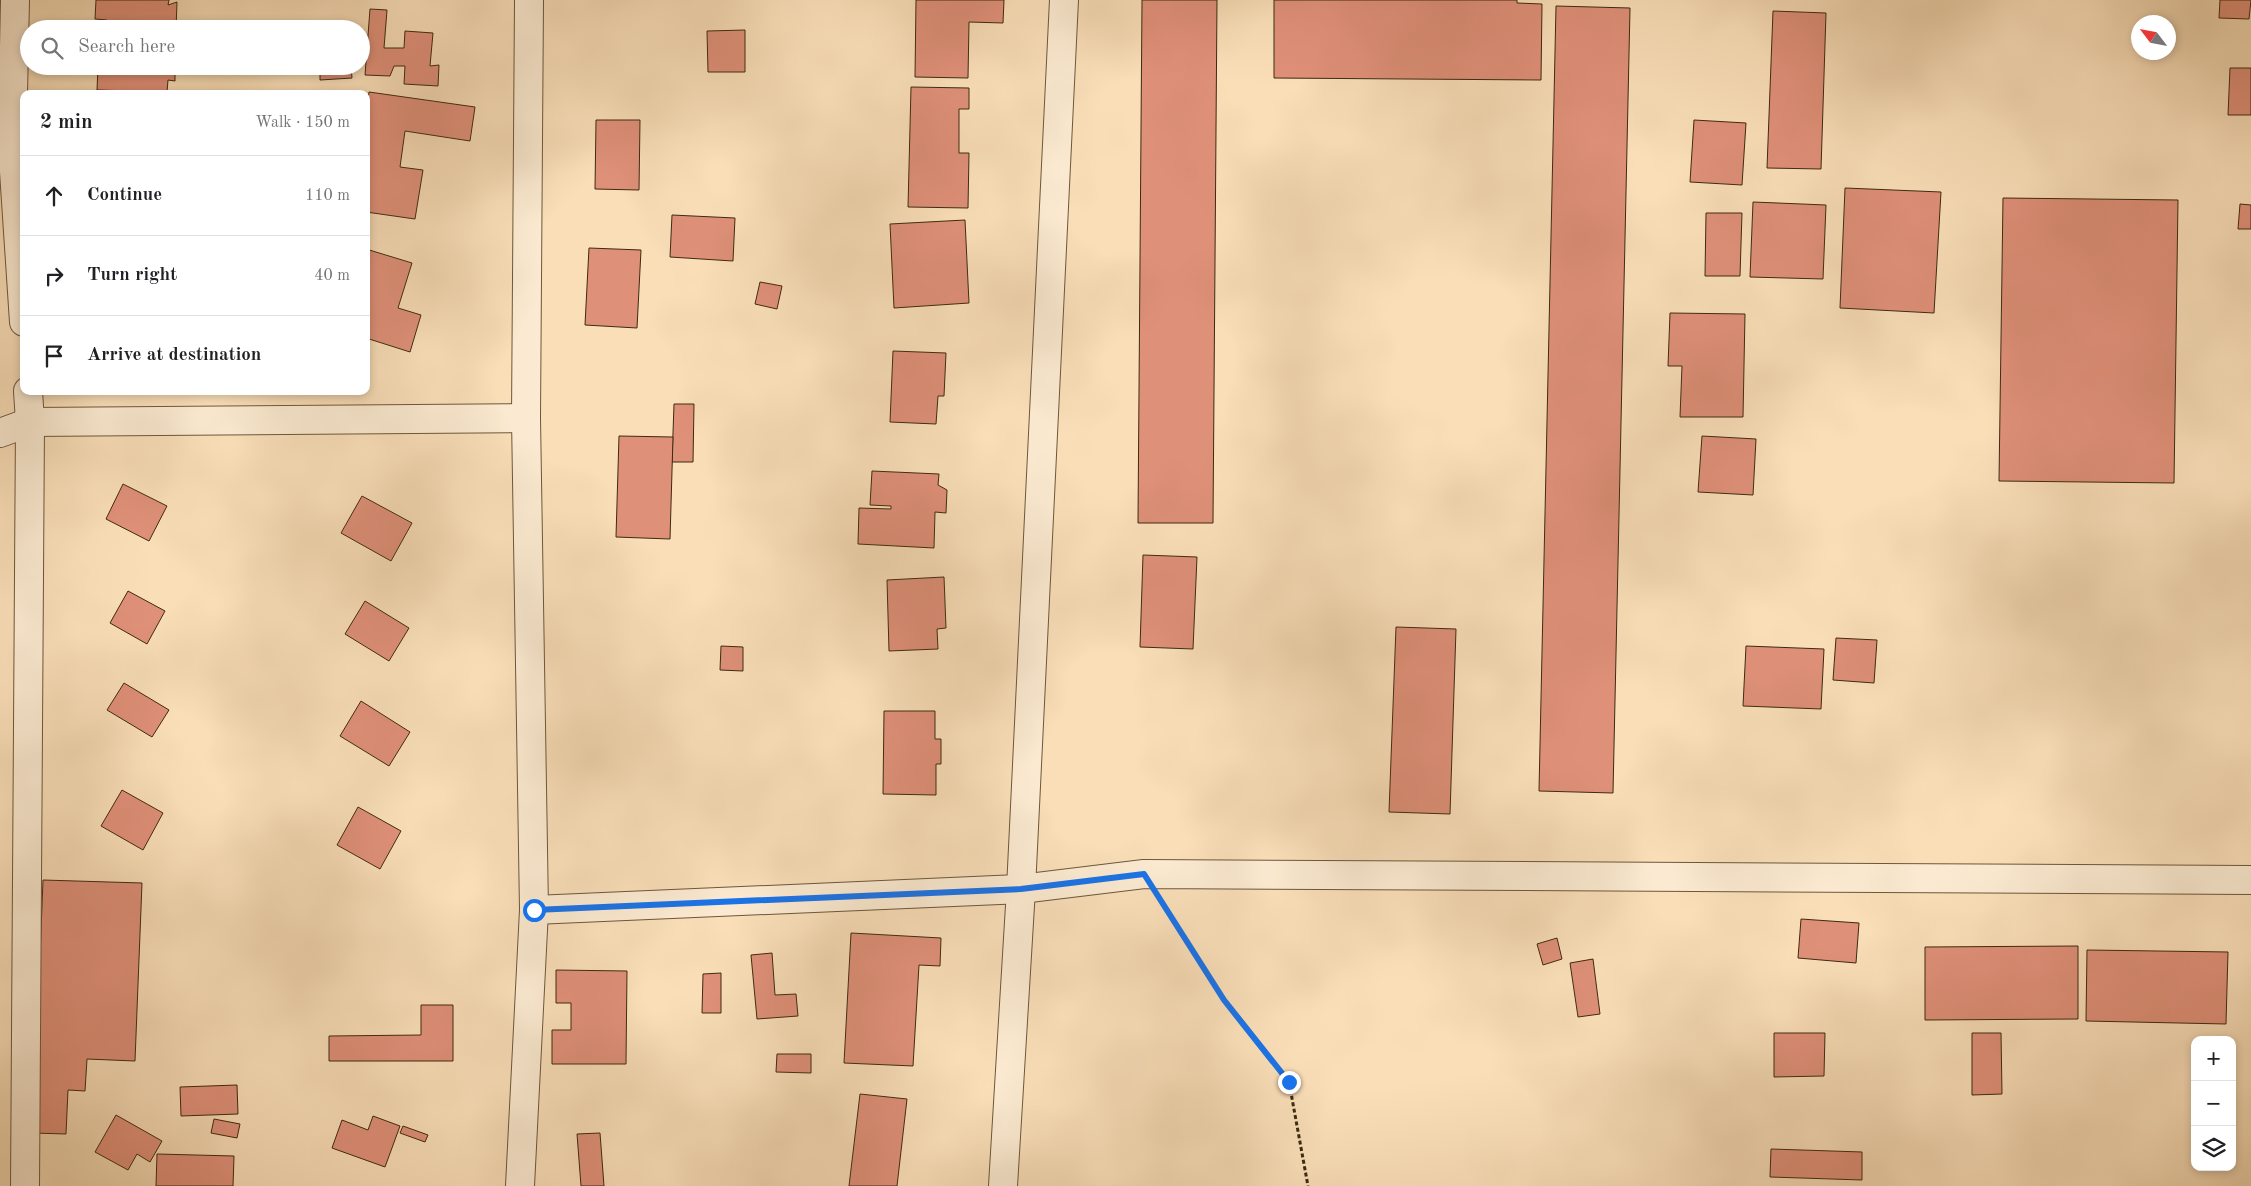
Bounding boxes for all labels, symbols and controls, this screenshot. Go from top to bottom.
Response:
north arrow [2131,15,2176,60]
search box [20,20,370,75]
icon: search [38,34,66,62]
text: Search here [78,38,175,57]
text: 2 min [40,112,93,133]
text: Walk · 150 m [255,115,350,131]
icon: ahead [40,182,68,210]
text: Continue [87,186,162,205]
text: 110 m [305,188,350,204]
icon: right [40,262,68,290]
text: Turn right [87,266,177,285]
text: 40 m [314,268,350,284]
icon: arrive [40,342,68,370]
text: Arrive at destination [87,346,261,365]
route start [523,899,546,922]
map controls [2191,1036,2236,1171]
button: + [2191,1036,2236,1081]
route end [1278,1071,1301,1094]
button: − [2191,1081,2236,1126]
button: layers [2191,1126,2236,1171]

